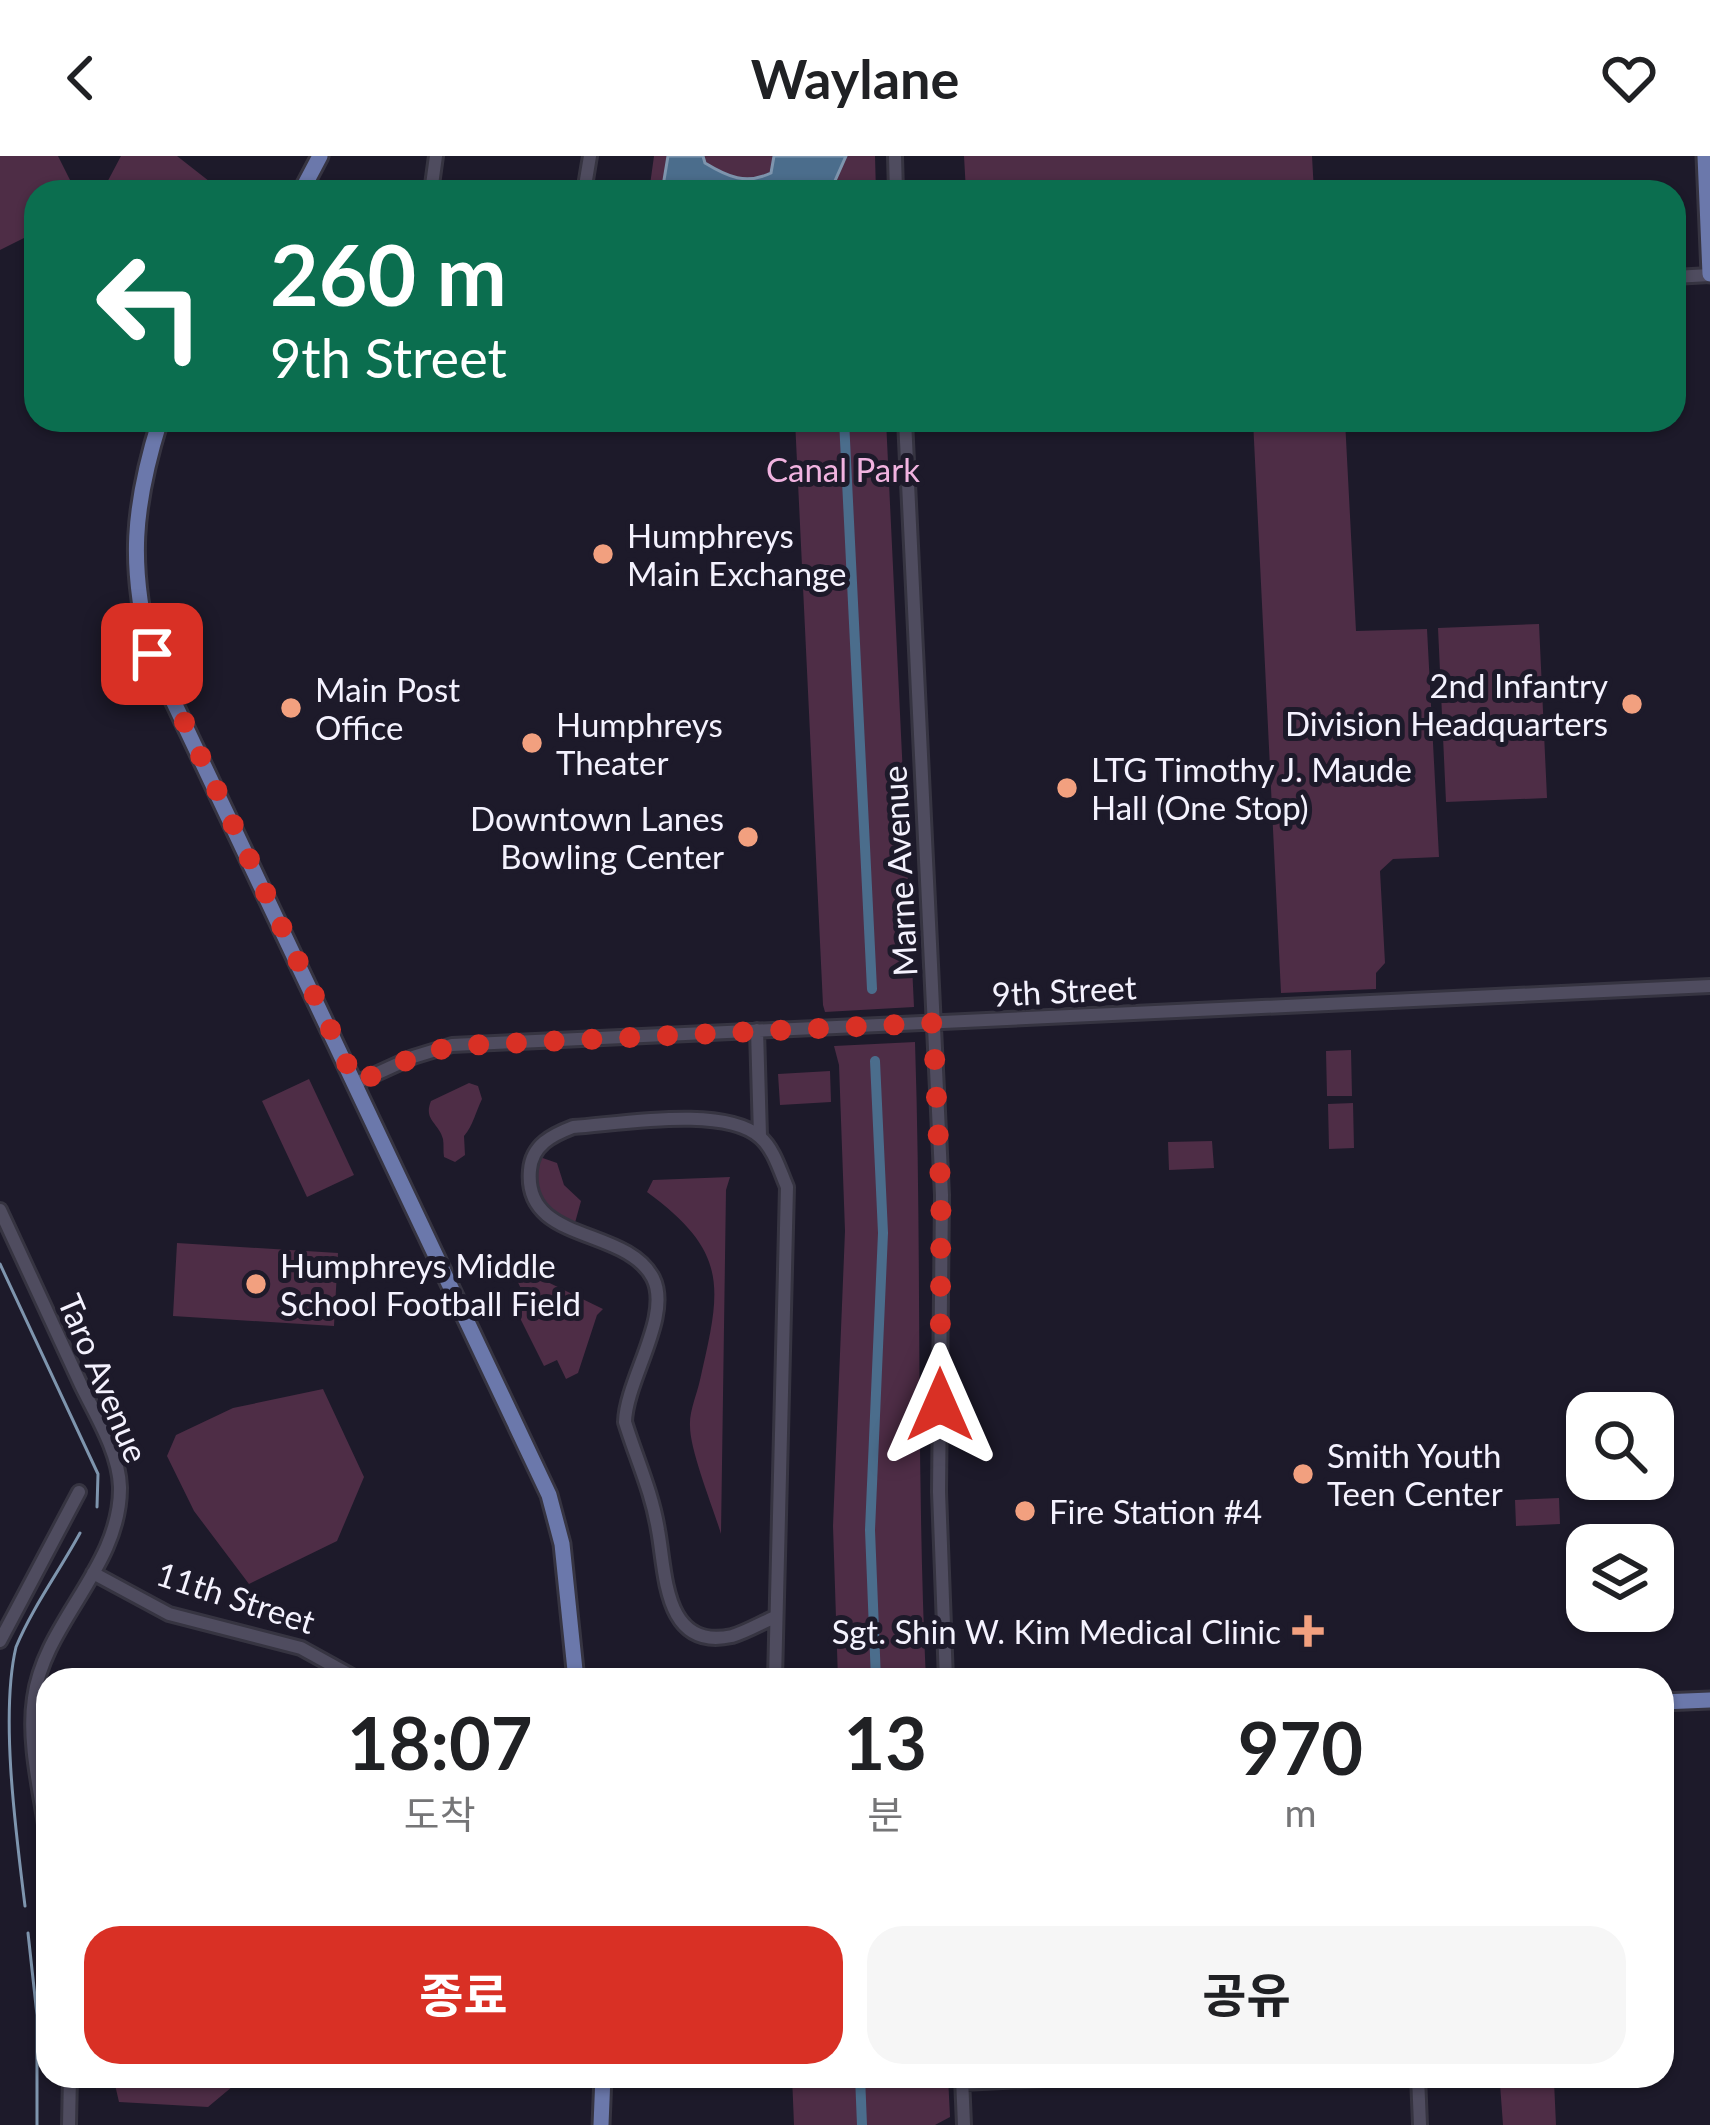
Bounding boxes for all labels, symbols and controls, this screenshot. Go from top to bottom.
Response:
icon: back [48,45,114,111]
icon: heart [1596,45,1662,111]
text: Waylane [751,46,959,111]
text: 260 m [270,223,507,324]
icon: left [72,228,228,384]
text: 9th Street [270,325,507,390]
park label: Canal Park [766,449,920,489]
place label: Humphreys Main Exchange [627,515,846,593]
marker: Humphreys Main Exchange [590,541,616,567]
pin [101,603,203,705]
icon: arrive [119,621,185,687]
place label: 2nd Infantry Division Headquarters [1285,665,1608,743]
place label: Main Post Office [315,669,460,747]
marker: 2nd Infantry Division Headquarters [1619,691,1645,717]
marker: Main Post Office [278,695,304,721]
place label: Humphreys Theater [556,704,723,782]
marker: Humphreys Theater [519,730,545,756]
place label: LTG Timothy J. Maude Hall (One Stop) [1091,749,1412,827]
street label: Marne Avenue [874,765,924,977]
marker: LTG Timothy J. Maude Hall (One Stop) [1054,775,1080,801]
place label: Downtown Lanes Bowling Center [470,798,724,876]
marker: Downtown Lanes Bowling Center [735,824,761,850]
street label: 9th Street [991,966,1137,1014]
place label: Humphreys Middle School Football Field [280,1245,581,1323]
marker: Humphreys Middle School Football Field [243,1271,269,1297]
street label: Taro Avenue [51,1288,157,1468]
position arrow [877,1342,1003,1468]
map controls [1566,1392,1674,1632]
button: search [1566,1392,1674,1500]
place label: Smith Youth Teen Center [1327,1435,1503,1513]
marker: Smith Youth Teen Center [1290,1461,1316,1487]
place label: Fire Station #4 [1049,1491,1262,1531]
marker: Fire Station #4 [1012,1498,1038,1524]
button: layers [1566,1524,1674,1632]
street label: 11th Street [152,1553,320,1641]
place label: Sgt. Shin W. Kim Medical Clinic [832,1611,1281,1651]
marker: Sgt. Shin W. Kim Medical Clinic [1292,1615,1324,1647]
text: 18:07 [347,1699,532,1785]
text: 13 [843,1699,927,1785]
text: 970 [1238,1704,1363,1790]
text: m [1284,1789,1316,1835]
text: 도착 [404,1791,476,1837]
text: 분 [867,1791,903,1837]
button: 종료 [84,1926,843,2064]
button: 공유 [867,1926,1626,2064]

